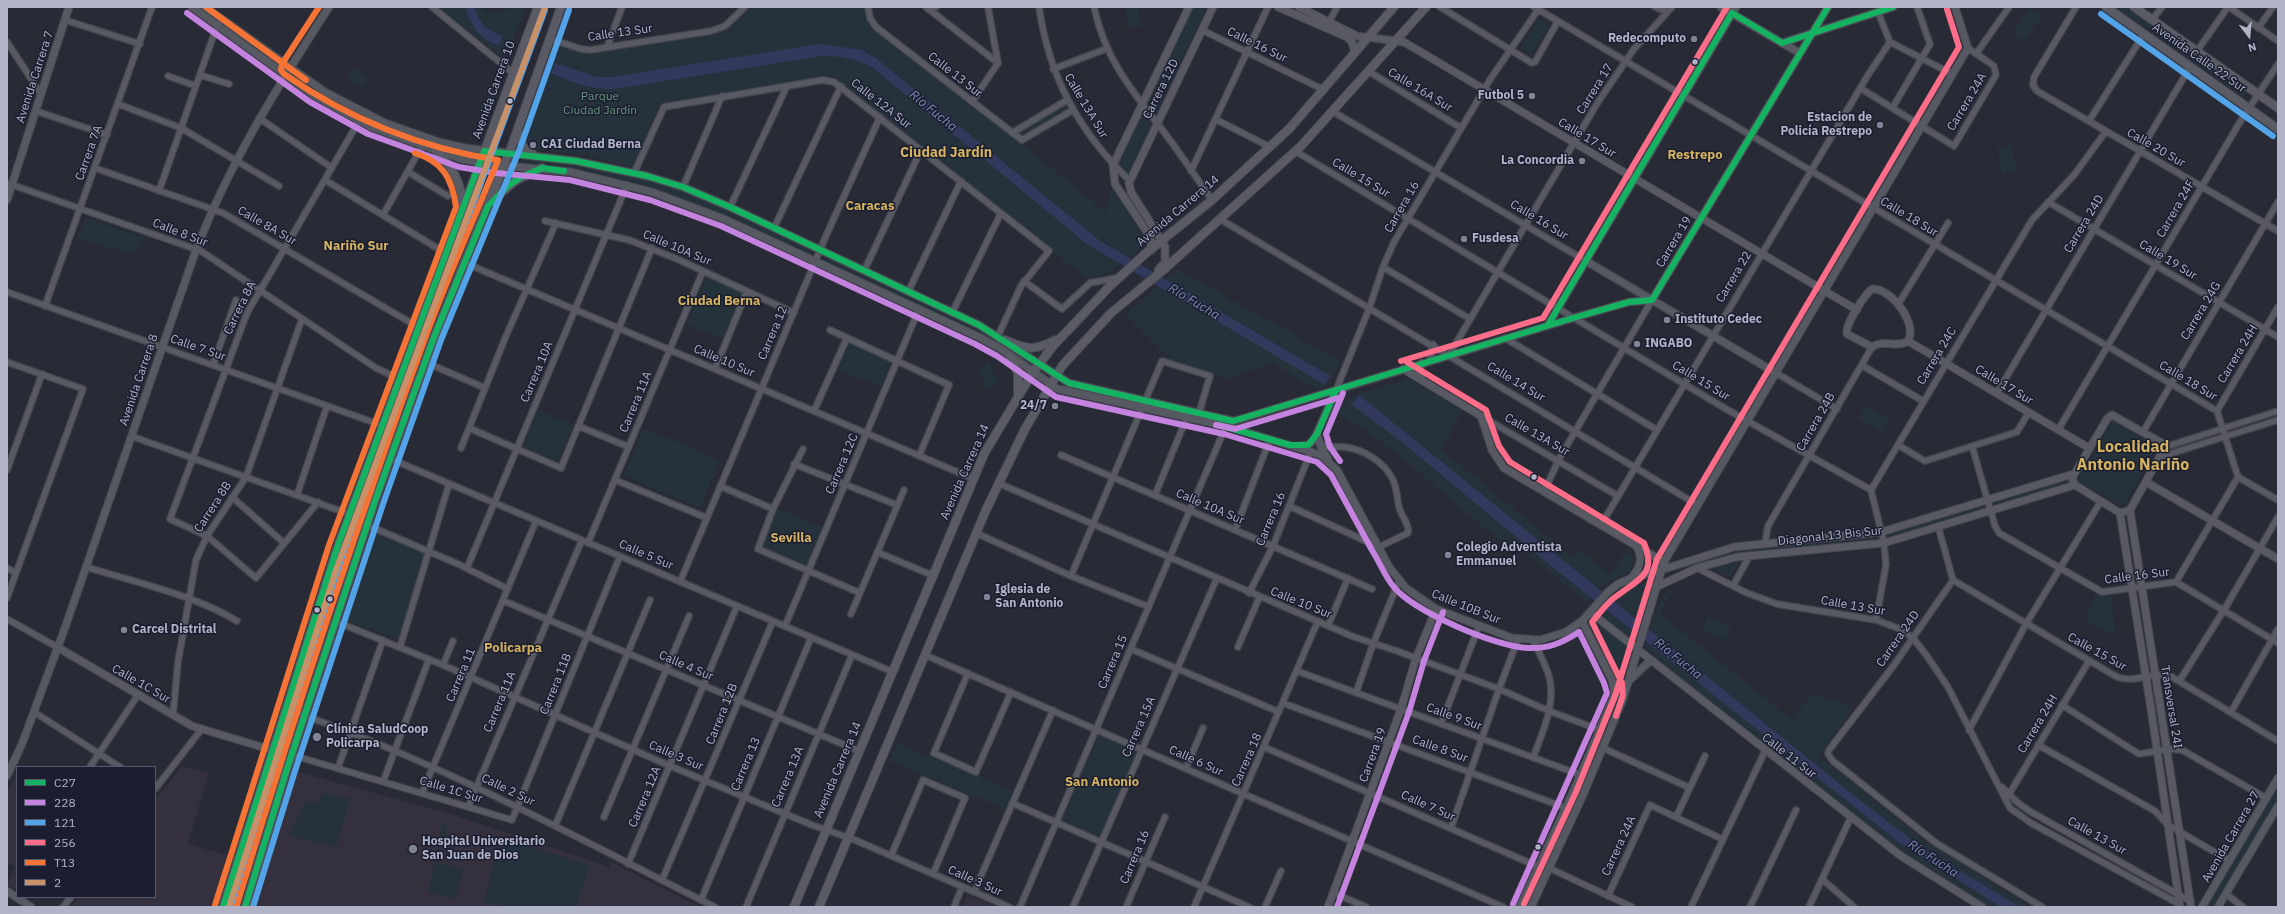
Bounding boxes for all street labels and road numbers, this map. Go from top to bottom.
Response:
street label: Avenida Calle 22 Sur [2149,20,2249,96]
street label: Calle 13 Sur [587,21,653,45]
street label: Calle 16 Sur [1225,24,1289,66]
street label: Avenida Carrera 7 [13,29,57,125]
street label: Avenida Carrera 10 [470,39,518,141]
street label: Calle 13 Sur [925,49,985,101]
street label: Carrera 12D [1140,57,1182,121]
street label: Carrera 17 [1574,61,1616,117]
street label: Calle 16A Sur [1385,65,1455,115]
street label: Carrera 24A [1944,70,1990,134]
street label: Calle 13A Sur [1061,71,1111,141]
street label: Calle 12A Sur [848,76,914,132]
street label: Calle 17 Sur [1555,115,1619,161]
street label: Carrera 7A [72,123,106,183]
street label: Calle 20 Sur [2124,125,2188,171]
street label: Calle 15 Sur [1329,155,1393,201]
street label: Avenida Carrera 14 [1134,172,1222,250]
street label: Carrera 24F [2154,178,2198,240]
street label: Carrera 16 [1381,179,1423,235]
street label: Carrera 24D [2061,192,2107,256]
street label: Calle 18 Sur [1877,194,1941,240]
street label: Calle 16 Sur [1507,197,1571,243]
street label: Calle 8A Sur [235,203,299,249]
street label: Carrera 19 [1653,214,1695,270]
street label: Calle 8 Sur [150,216,210,250]
street label: Calle 10A Sur [641,227,713,269]
street label: Calle 19 Sur [2136,237,2200,283]
street label: Carrera 22 [1713,249,1755,305]
street label: Carrera 8A [221,279,259,337]
street label: Carrera 24G [2178,279,2224,343]
street label: Carrera 12 [755,304,791,362]
street label: Carrera 24H [2215,322,2261,386]
street label: Carrera 24C [1914,325,1960,387]
street label: Avenida Carrera 8 [117,332,161,428]
street label: Calle 7 Sur [168,332,228,364]
street label: Carrera 10A [518,339,556,405]
street label: Calle 10 Sur [691,342,757,380]
street label: Calle 15 Sur [1669,358,1733,404]
street label: Calle 18 Sur [2156,358,2220,404]
street label: Calle 14 Sur [1484,359,1548,405]
street label: Calle 17 Sur [1972,362,2036,408]
street label: Carrera 11A [617,369,655,435]
street label: Carrera 24B [1794,390,1838,454]
street label: Calle 13A Sur [1502,411,1572,459]
street label: Avenida Carrera 14 [937,422,993,522]
street label: Carrera 12C [823,431,861,497]
street label: Carrera 8B [191,479,235,535]
street label: Calle 10A Sur [1174,486,1246,528]
street label: Carrera 16 [1253,490,1289,548]
street label: Diagonal 13 Bis Sur [1777,523,1883,549]
street label: Calle 5 Sur [617,537,675,573]
street label: Calle 16 Sur [2104,565,2170,587]
street label: Calle 10 Sur [1268,584,1334,622]
street label: Calle 10B Sur [1429,587,1503,627]
street label: Calle 13 Sur [1820,593,1886,619]
street label: Carrera 24D [1873,608,1923,670]
street label: Calle 15 Sur [2065,630,2129,674]
street label: Carrera 15 [1095,633,1131,691]
street label: Carrera 11 [443,646,479,704]
street label: Calle 4 Sur [657,648,715,684]
street label: Carrera 11B [537,651,575,717]
street label: Calle 1C Sur [109,661,173,707]
street label: Transversal 24I [2157,664,2185,750]
street label: Carrera 11A [481,669,519,735]
street label: Carrera 12B [703,681,741,747]
street label: Carrera 24H [2015,692,2061,756]
street label: Carrera 15A [1119,694,1159,760]
street label: Calle 9 Sur [1424,700,1484,734]
street label: Avenida Carrera 14 [811,720,865,820]
street label: Carrera 19 [1356,726,1390,784]
street label: Calle 11 Sur [1759,730,1819,782]
street label: Carrera 18 [1229,731,1265,789]
street label: Calle 8 Sur [1410,732,1470,766]
street label: Carrera 13 [728,735,764,793]
street label: Calle 3 Sur [647,738,705,774]
street label: Calle 6 Sur [1167,743,1225,779]
street label: Carrera 13A [769,744,807,810]
street label: Carrera 12A [626,764,664,830]
street label: Calle 2 Sur [479,771,537,809]
street label: Calle 1C Sur [418,774,484,806]
street label: Calle 7 Sur [1399,788,1457,824]
street label: Avenida Carrera 27 [2199,789,2263,885]
street label: Carrera 24A [1599,814,1639,878]
street label: Calle 13 Sur [2065,814,2129,858]
street label: Carrera 16 [1117,828,1153,886]
street label: Calle 3 Sur [946,863,1004,899]

